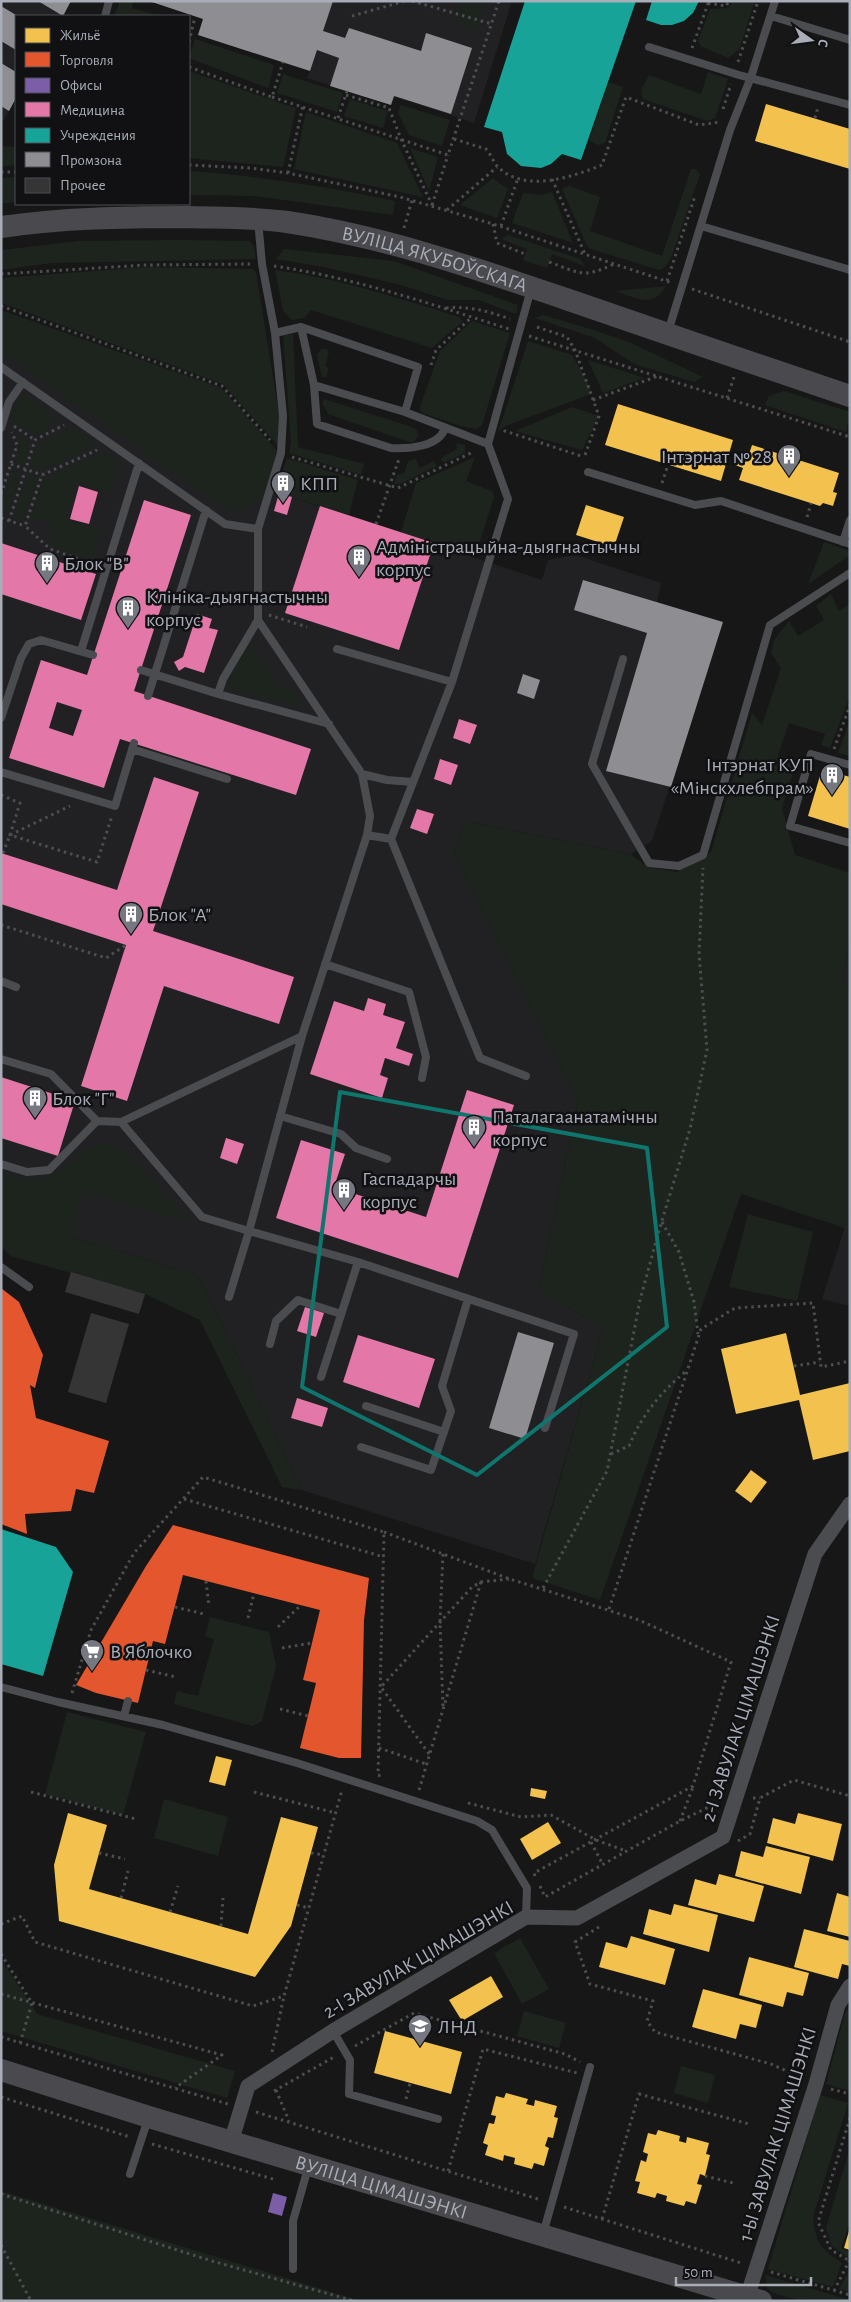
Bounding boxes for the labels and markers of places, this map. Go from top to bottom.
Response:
building icon: Інтэрнат № 28 [776,443,802,477]
place label: Інтэрнат № 28 [661,447,772,467]
building icon: КПП [270,470,296,504]
place label: КПП [300,474,338,494]
place label: Адміністрацыйна-дыягнастычны корпус [376,537,641,580]
building icon: Адміністрацыйна-дыягнастычны корпус [346,544,372,578]
building icon: Блок "В" [34,550,60,584]
place label: Блок "В" [64,554,129,574]
place label: Клініка-дыягнастычны корпус [146,587,328,630]
building icon: Клініка-дыягнастычны корпус [115,595,141,629]
place label: Інтэрнат КУП «Мінскхлебпрам» [671,755,814,798]
building icon: Інтэрнат КУП «Мінскхлебпрам» [819,762,845,796]
building icon: Блок "А" [118,901,144,935]
place label: Блок "А" [148,905,211,925]
building icon: Блок "Г" [22,1085,48,1119]
place label: Блок "Г" [52,1089,115,1109]
place label: Паталагаанатамічны корпус [492,1107,658,1150]
building icon: Паталагаанатамічны корпус [461,1114,487,1148]
place label: Гаспадарчы корпус [362,1169,456,1212]
building icon: Гаспадарчы корпус [331,1177,357,1211]
supermarket icon: В Яблочко [79,1638,105,1672]
place label: В Яблочко [110,1642,192,1662]
school or university icon: ЛНД [407,2013,433,2047]
place label: ЛНД [438,2017,477,2037]

